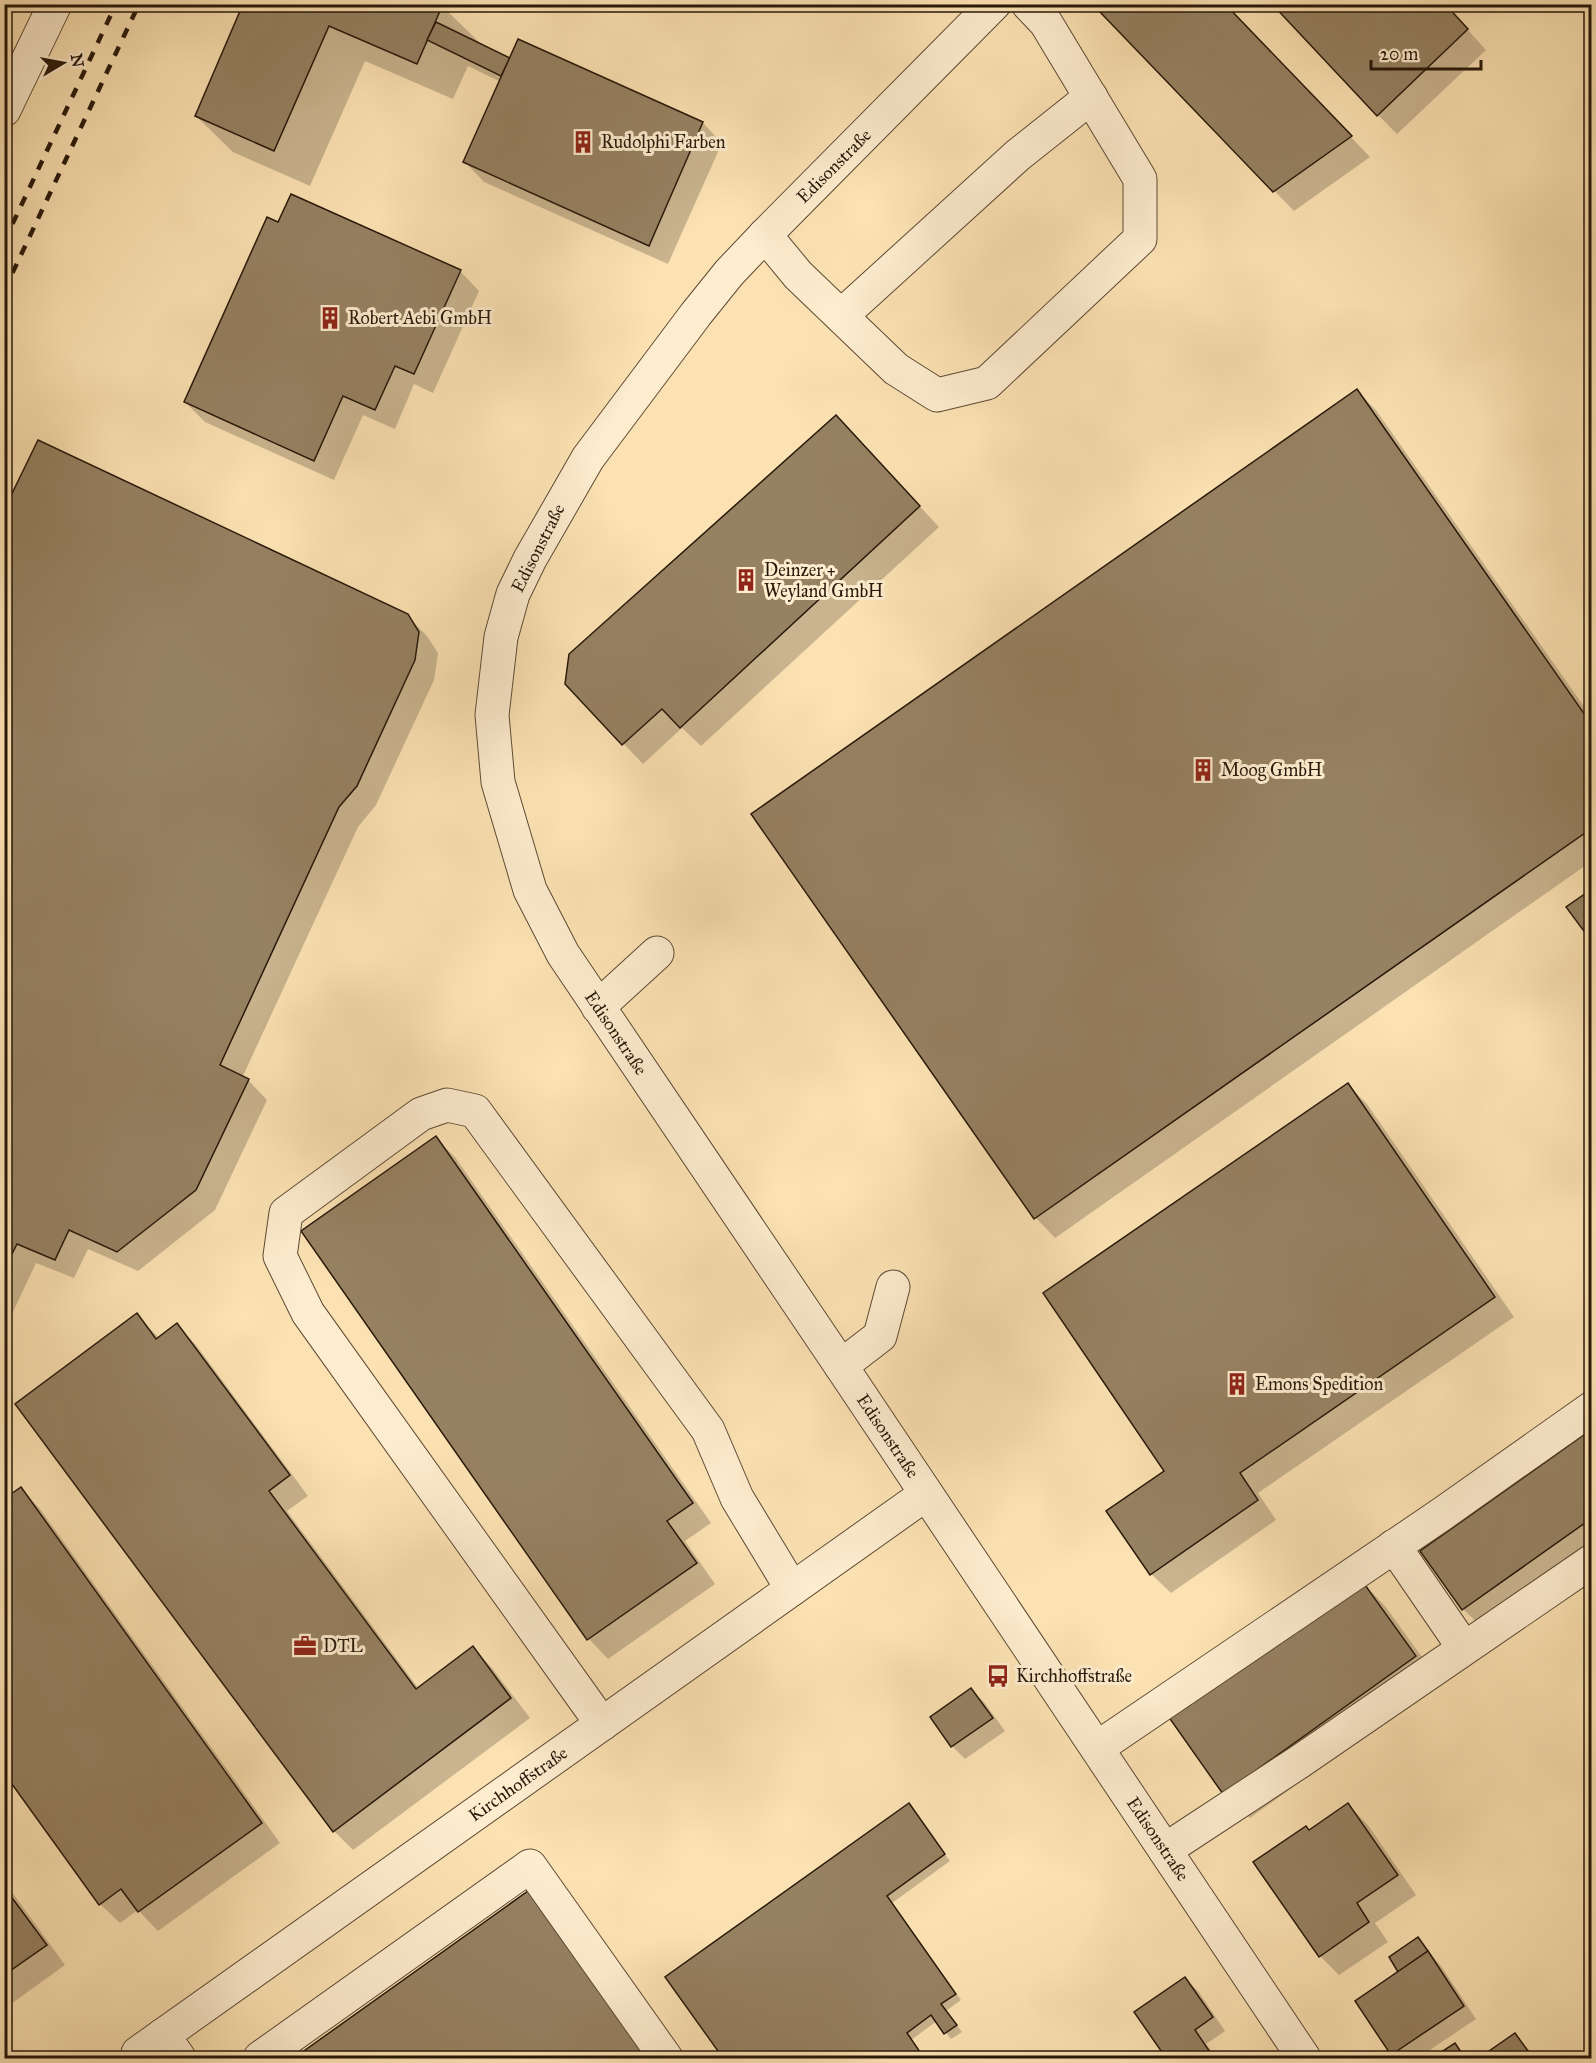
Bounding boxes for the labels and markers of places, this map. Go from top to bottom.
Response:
building icon: Rudolphi Farben [570,129,596,155]
place label: Rudolphi Farben [601,131,726,153]
building icon: Robert Aebi GmbH [317,305,343,331]
place label: Robert Aebi GmbH [348,307,492,329]
place label: Deinzer + Weyland GmbH [764,559,883,602]
building icon: Deinzer + Weyland GmbH [733,567,759,593]
building icon: Moog GmbH [1190,757,1216,783]
place label: Moog GmbH [1221,759,1322,782]
building icon: Emons Spedition [1224,1371,1250,1397]
place label: Emons Spedition [1255,1373,1384,1395]
office icon: DTL [292,1633,318,1659]
place label: DTL [323,1635,364,1657]
bus stop icon: Kirchhoffstraße [985,1663,1011,1689]
place label: Kirchhoffstraße [1016,1665,1132,1687]

